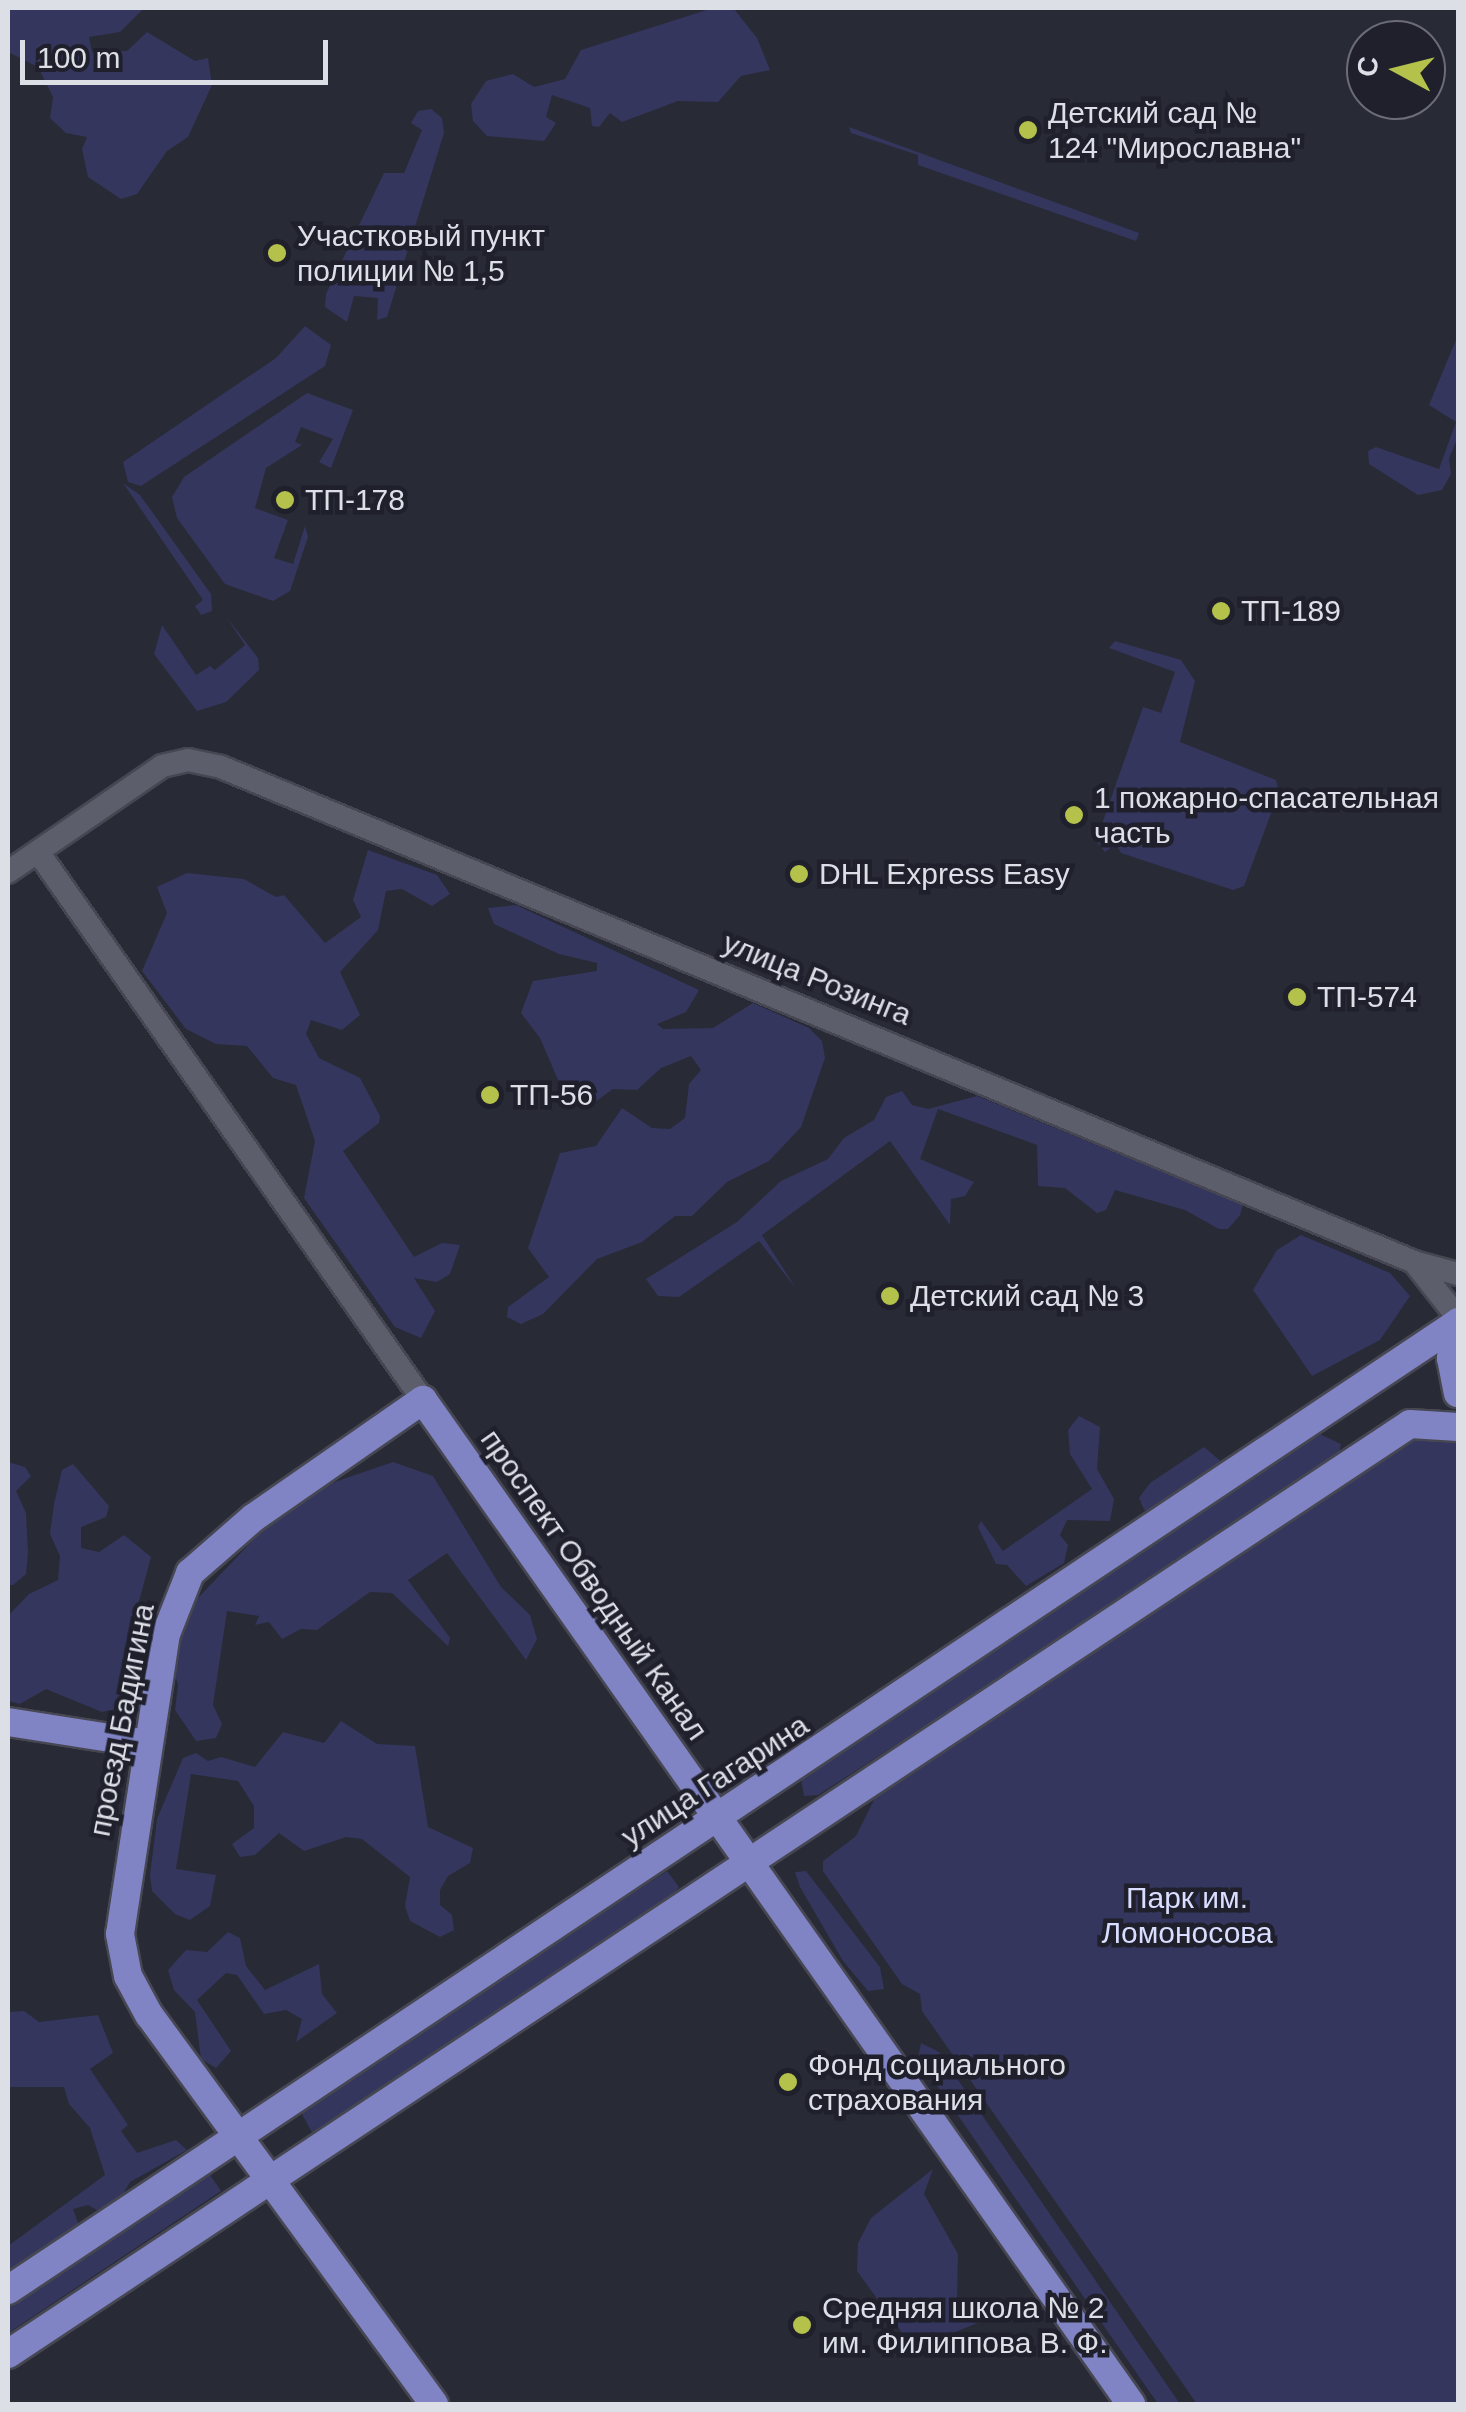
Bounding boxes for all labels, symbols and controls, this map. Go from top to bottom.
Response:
scale bar [25,20,332,82]
north arrow [1346,20,1446,120]
text: 100 m [37,41,120,74]
text: С [1351,55,1384,78]
place label: Детский сад № 124 "Мирославна" [1048,95,1301,166]
marker: Детский сад № 124 "Мирославна" [1017,119,1039,141]
place label: Участковый пункт полиции № 1,5 [297,218,545,288]
marker: Участковый пункт полиции № 1,5 [266,242,288,264]
place label: ТП-178 [305,482,405,518]
marker: ТП-178 [274,489,296,511]
place label: ТП-189 [1241,593,1341,629]
marker: ТП-189 [1210,600,1232,622]
place label: 1 пожарно-спасательная часть [1094,780,1439,850]
marker: 1 пожарно-спасательная часть [1063,804,1085,826]
place label: DHL Express Easy [819,856,1071,892]
marker: DHL Express Easy [788,863,810,885]
street label: улица Розинга [718,925,916,1033]
place label: ТП-574 [1317,979,1417,1015]
marker: ТП-574 [1286,986,1308,1008]
place label: ТП-56 [510,1077,593,1113]
marker: ТП-56 [479,1084,501,1106]
place label: Детский сад № 3 [910,1278,1144,1314]
marker: Детский сад № 3 [879,1285,901,1307]
street label: проспект Обводный Канал [473,1423,715,1747]
street label: проезд Бадигина [82,1601,162,1839]
street label: улица Гагарина [615,1707,815,1855]
park label: Парк им. Ломоносова [1101,1880,1273,1950]
place label: Фонд социального страхования [808,2047,1066,2118]
marker: Фонд социального страхования [777,2071,799,2093]
place label: Средняя школа № 2 им. Филиппова В. Ф. [822,2290,1107,2360]
marker: Средняя школа № 2 им. Филиппова В. Ф. [791,2314,813,2336]

